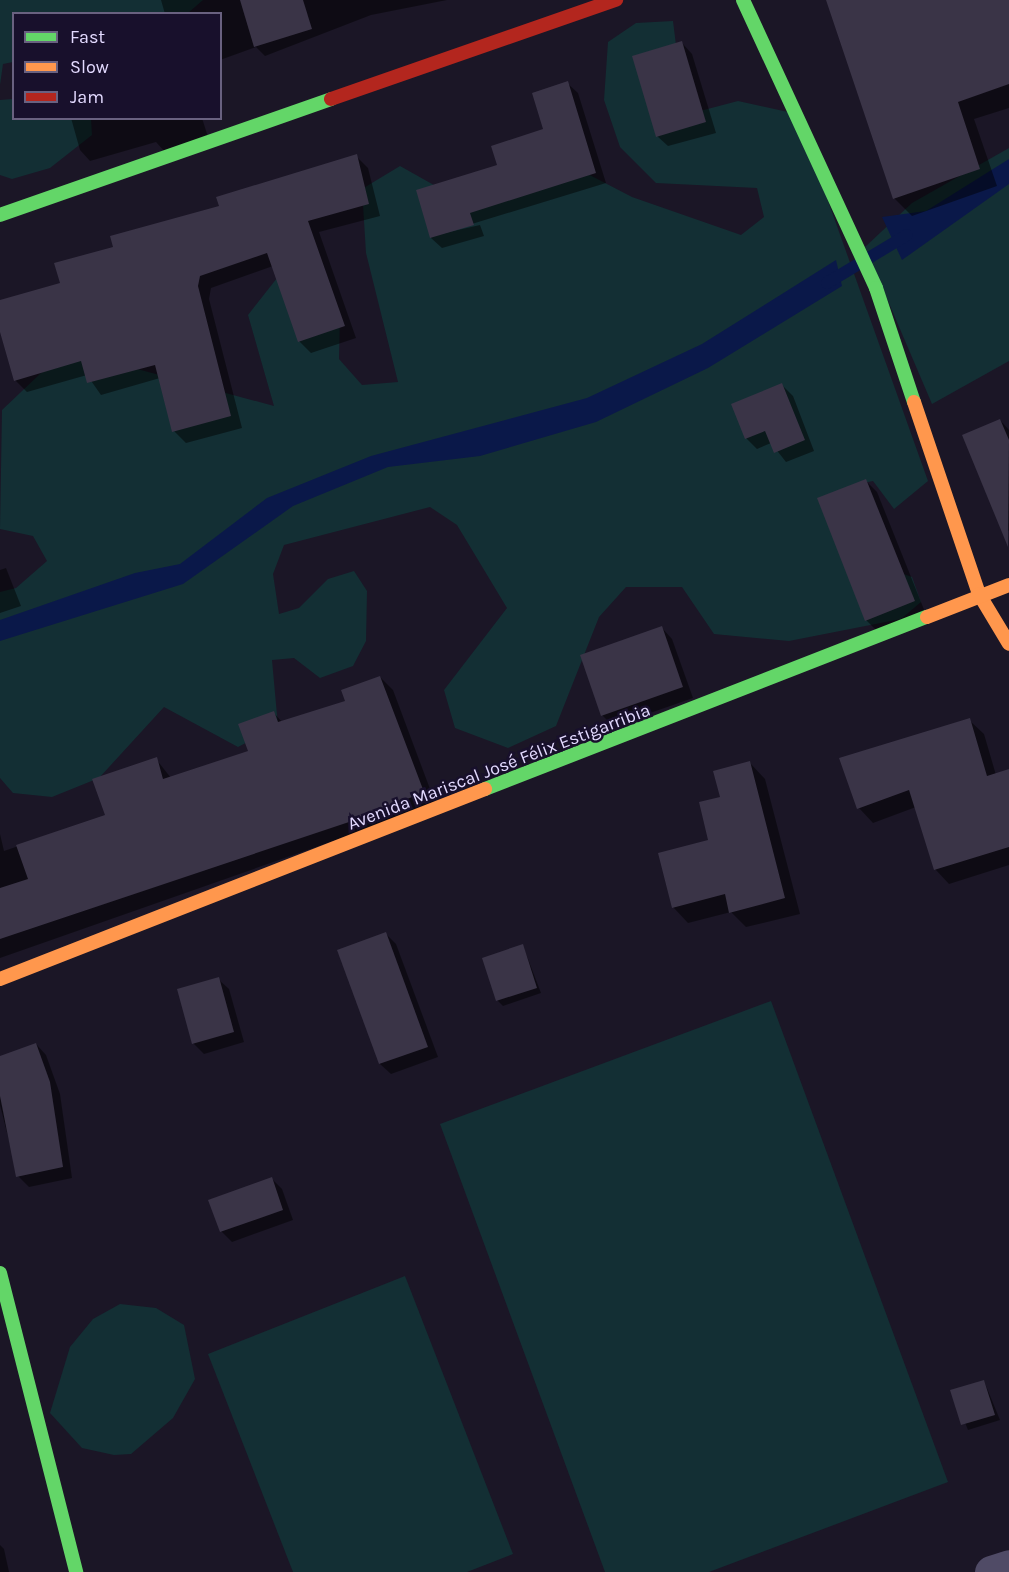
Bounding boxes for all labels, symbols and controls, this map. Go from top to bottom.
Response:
legend [12,12,222,120]
text: Fast [70,26,105,48]
text: Slow [70,56,109,78]
text: Jam [70,86,104,108]
street label: Avenida Mariscal José Félix Estigarribia [345,699,653,835]

